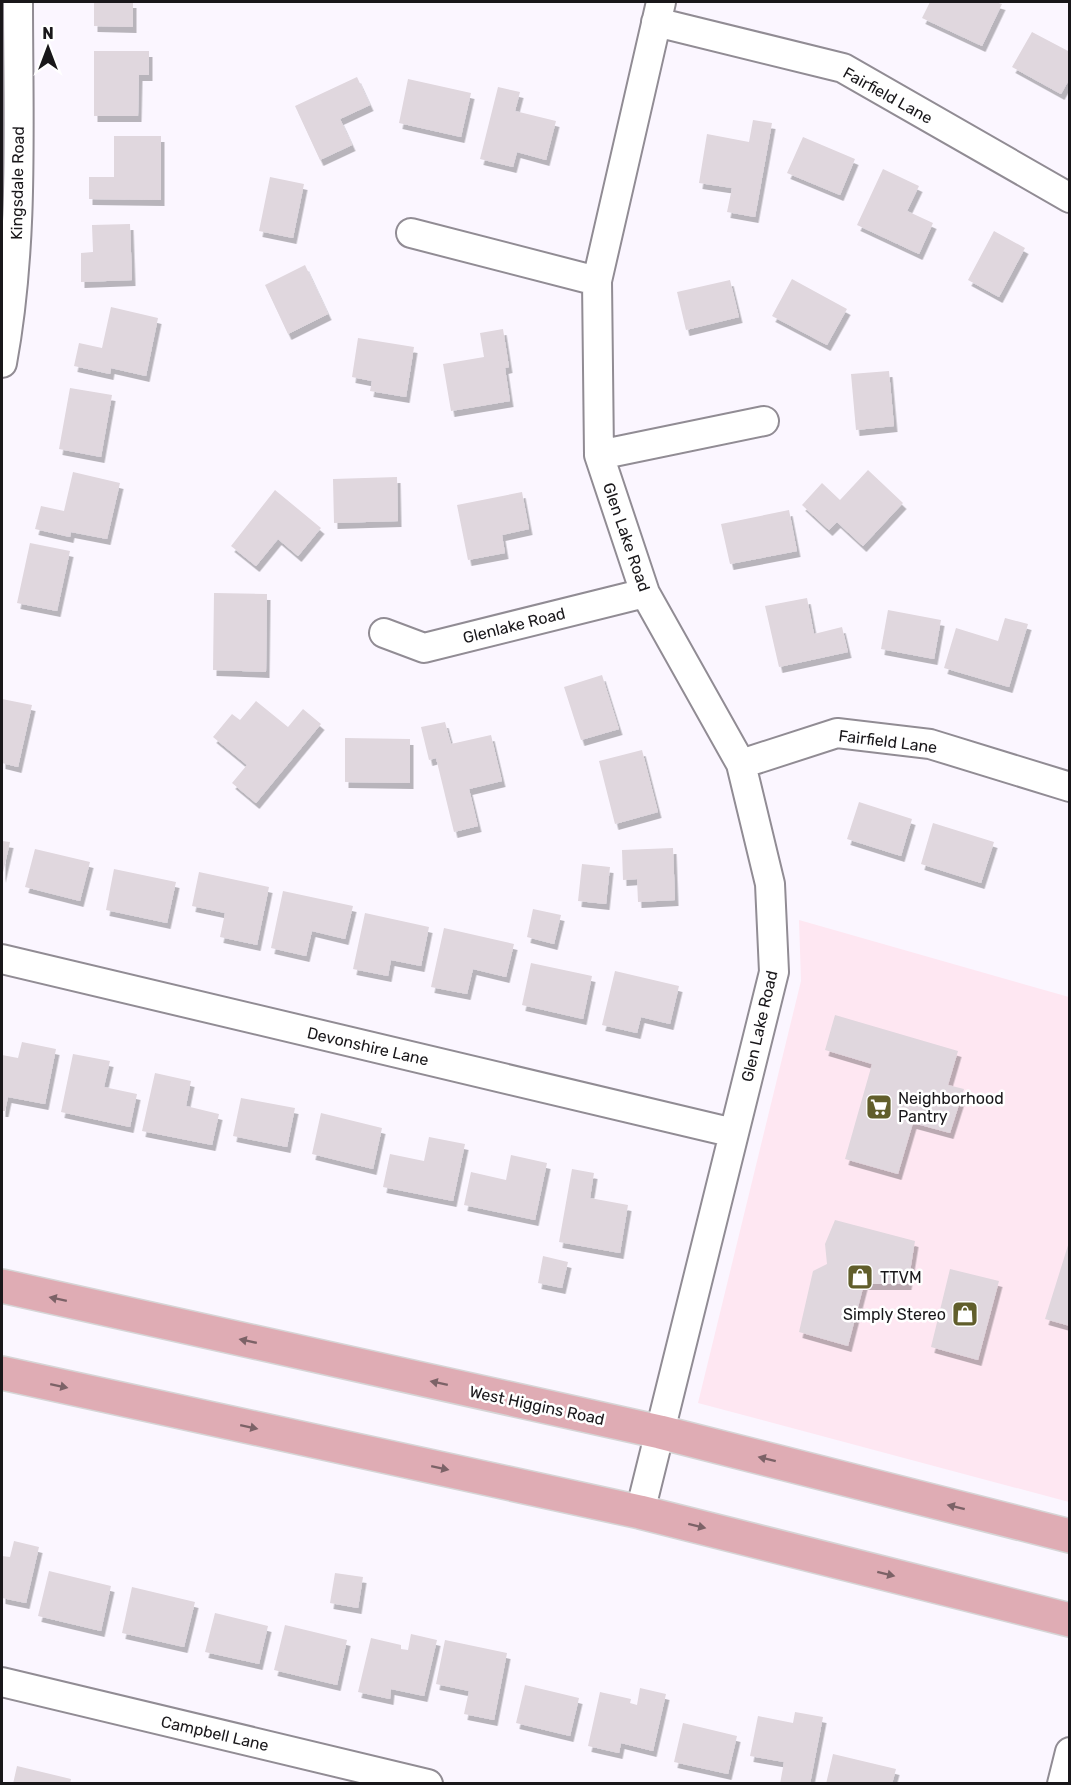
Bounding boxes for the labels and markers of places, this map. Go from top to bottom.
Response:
place label: Neighborhood Pantry [898,1089,1004,1126]
supermarket icon: Neighborhood Pantry [864,1092,894,1122]
shop icon: TTVM [845,1262,875,1292]
place label: TTVM [880,1268,922,1287]
shop icon: Simply Stereo [950,1299,980,1329]
place label: Simply Stereo [843,1305,946,1324]

